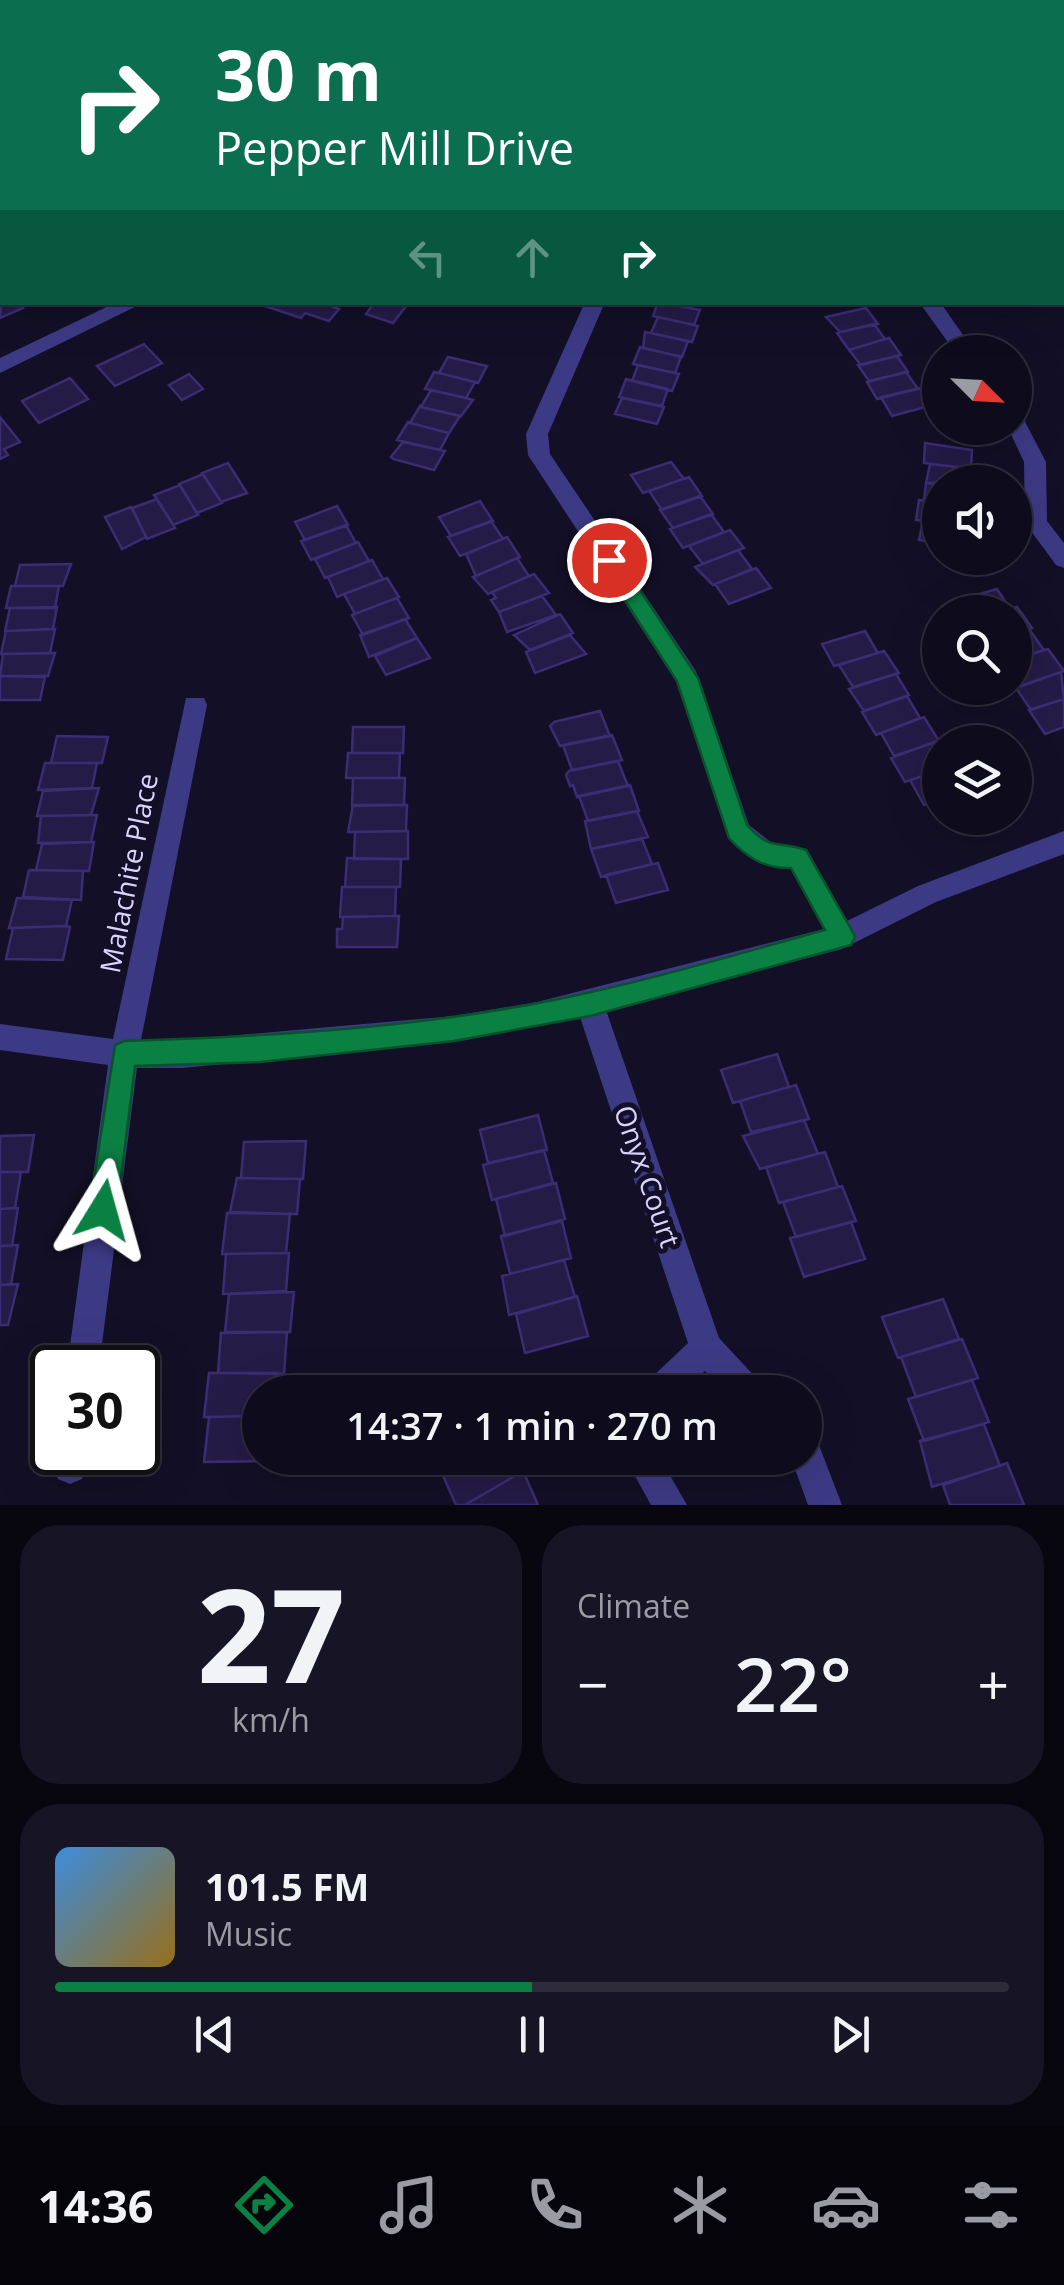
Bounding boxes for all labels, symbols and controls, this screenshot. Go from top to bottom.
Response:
text: 30 m [215,26,382,122]
icon: right [50,40,180,170]
text: Pepper Mill Drive [215,117,574,178]
icon: left [400,230,455,285]
icon: ahead [505,230,560,285]
icon: right [610,230,665,285]
north arrow [922,335,1032,445]
map controls [922,335,1032,835]
button: sound [922,465,1032,575]
pin [567,518,652,603]
icon: arrive [582,533,637,588]
button: search [922,595,1032,705]
button: layers [922,725,1032,835]
street label: Malachite Place [90,770,166,976]
street label: Onyx Court [606,1100,690,1252]
position arrow [51,1158,155,1262]
speed limit sign: 30 [30,1345,160,1475]
text: 14:37 · 1 min · 270 m [346,1399,718,1451]
text: 27 [197,1544,345,1721]
text: Climate [577,1584,690,1627]
text: 22° [734,1632,852,1734]
text: − [577,1646,608,1721]
text: + [978,1646,1009,1721]
text: km/h [232,1698,310,1741]
text: 101.5 FM [205,1860,369,1912]
text: Music [205,1912,292,1955]
icon: previous [187,2007,242,2062]
icon: pause [505,2007,560,2062]
icon: next [823,2007,878,2062]
icon: directions [229,2170,299,2240]
icon: music [374,2170,444,2240]
icon: phone [520,2170,590,2240]
icon: climate [665,2170,735,2240]
icon: car [811,2170,881,2240]
icon: filters [956,2170,1026,2240]
text: 14:36 [38,2175,153,2236]

